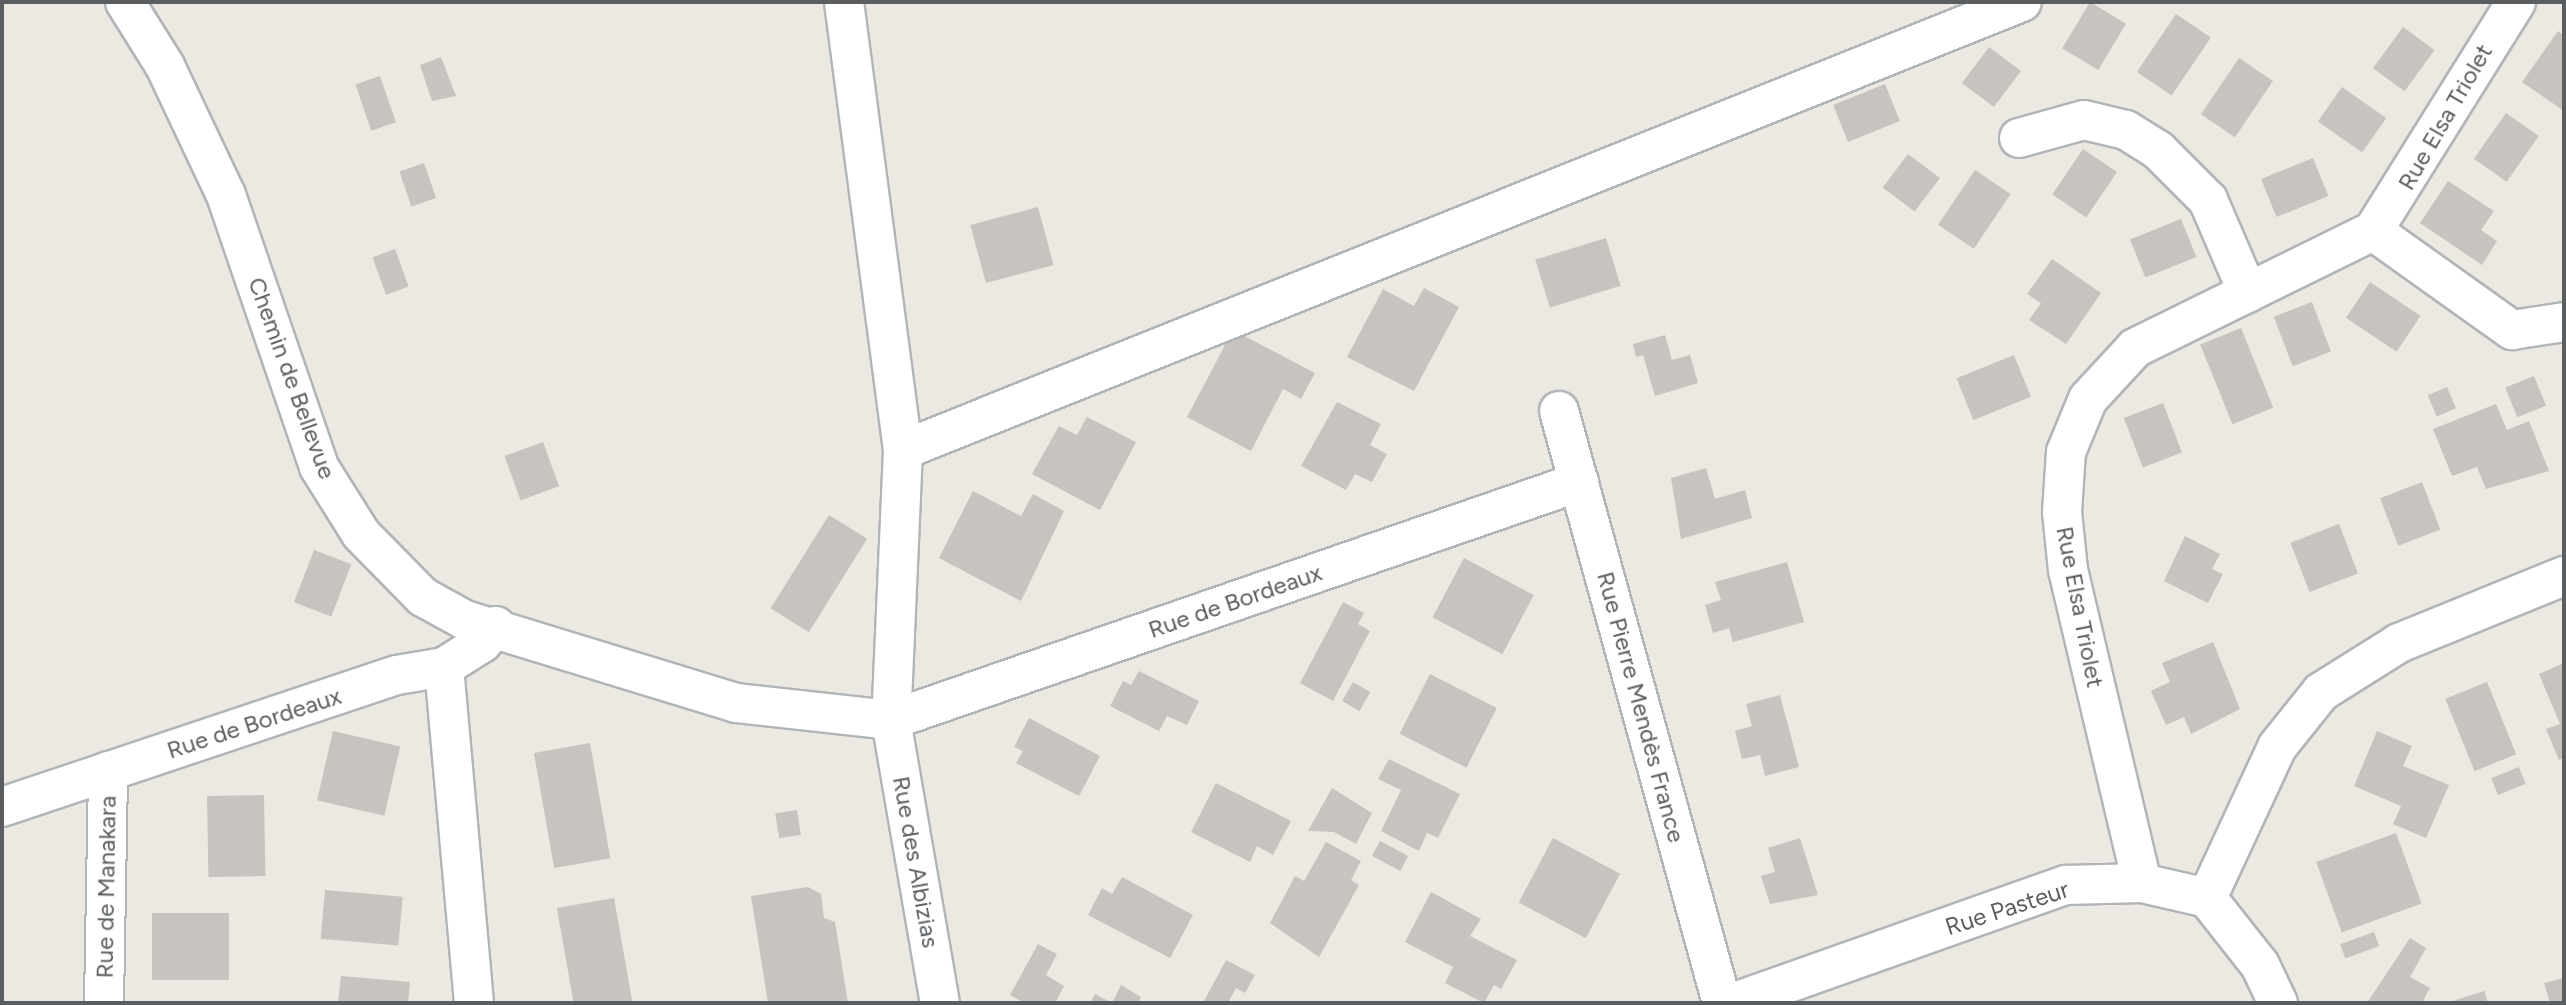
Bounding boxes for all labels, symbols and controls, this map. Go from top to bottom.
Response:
street label: Rue Elsa Triolet [2392,39,2498,195]
street label: Chemin de Bellevue [242,273,342,483]
street label: Rue Elsa Triolet [2050,524,2110,690]
street label: Rue de Bordeaux [1145,558,1325,644]
street label: Rue Pierre Mendès France [1591,569,1691,845]
street label: Rue de Bordeaux [163,681,345,765]
street label: Rue des Albizias [887,774,945,950]
street label: Rue de Manakara [90,795,122,979]
street label: Rue Pasteur [1942,875,2072,941]

